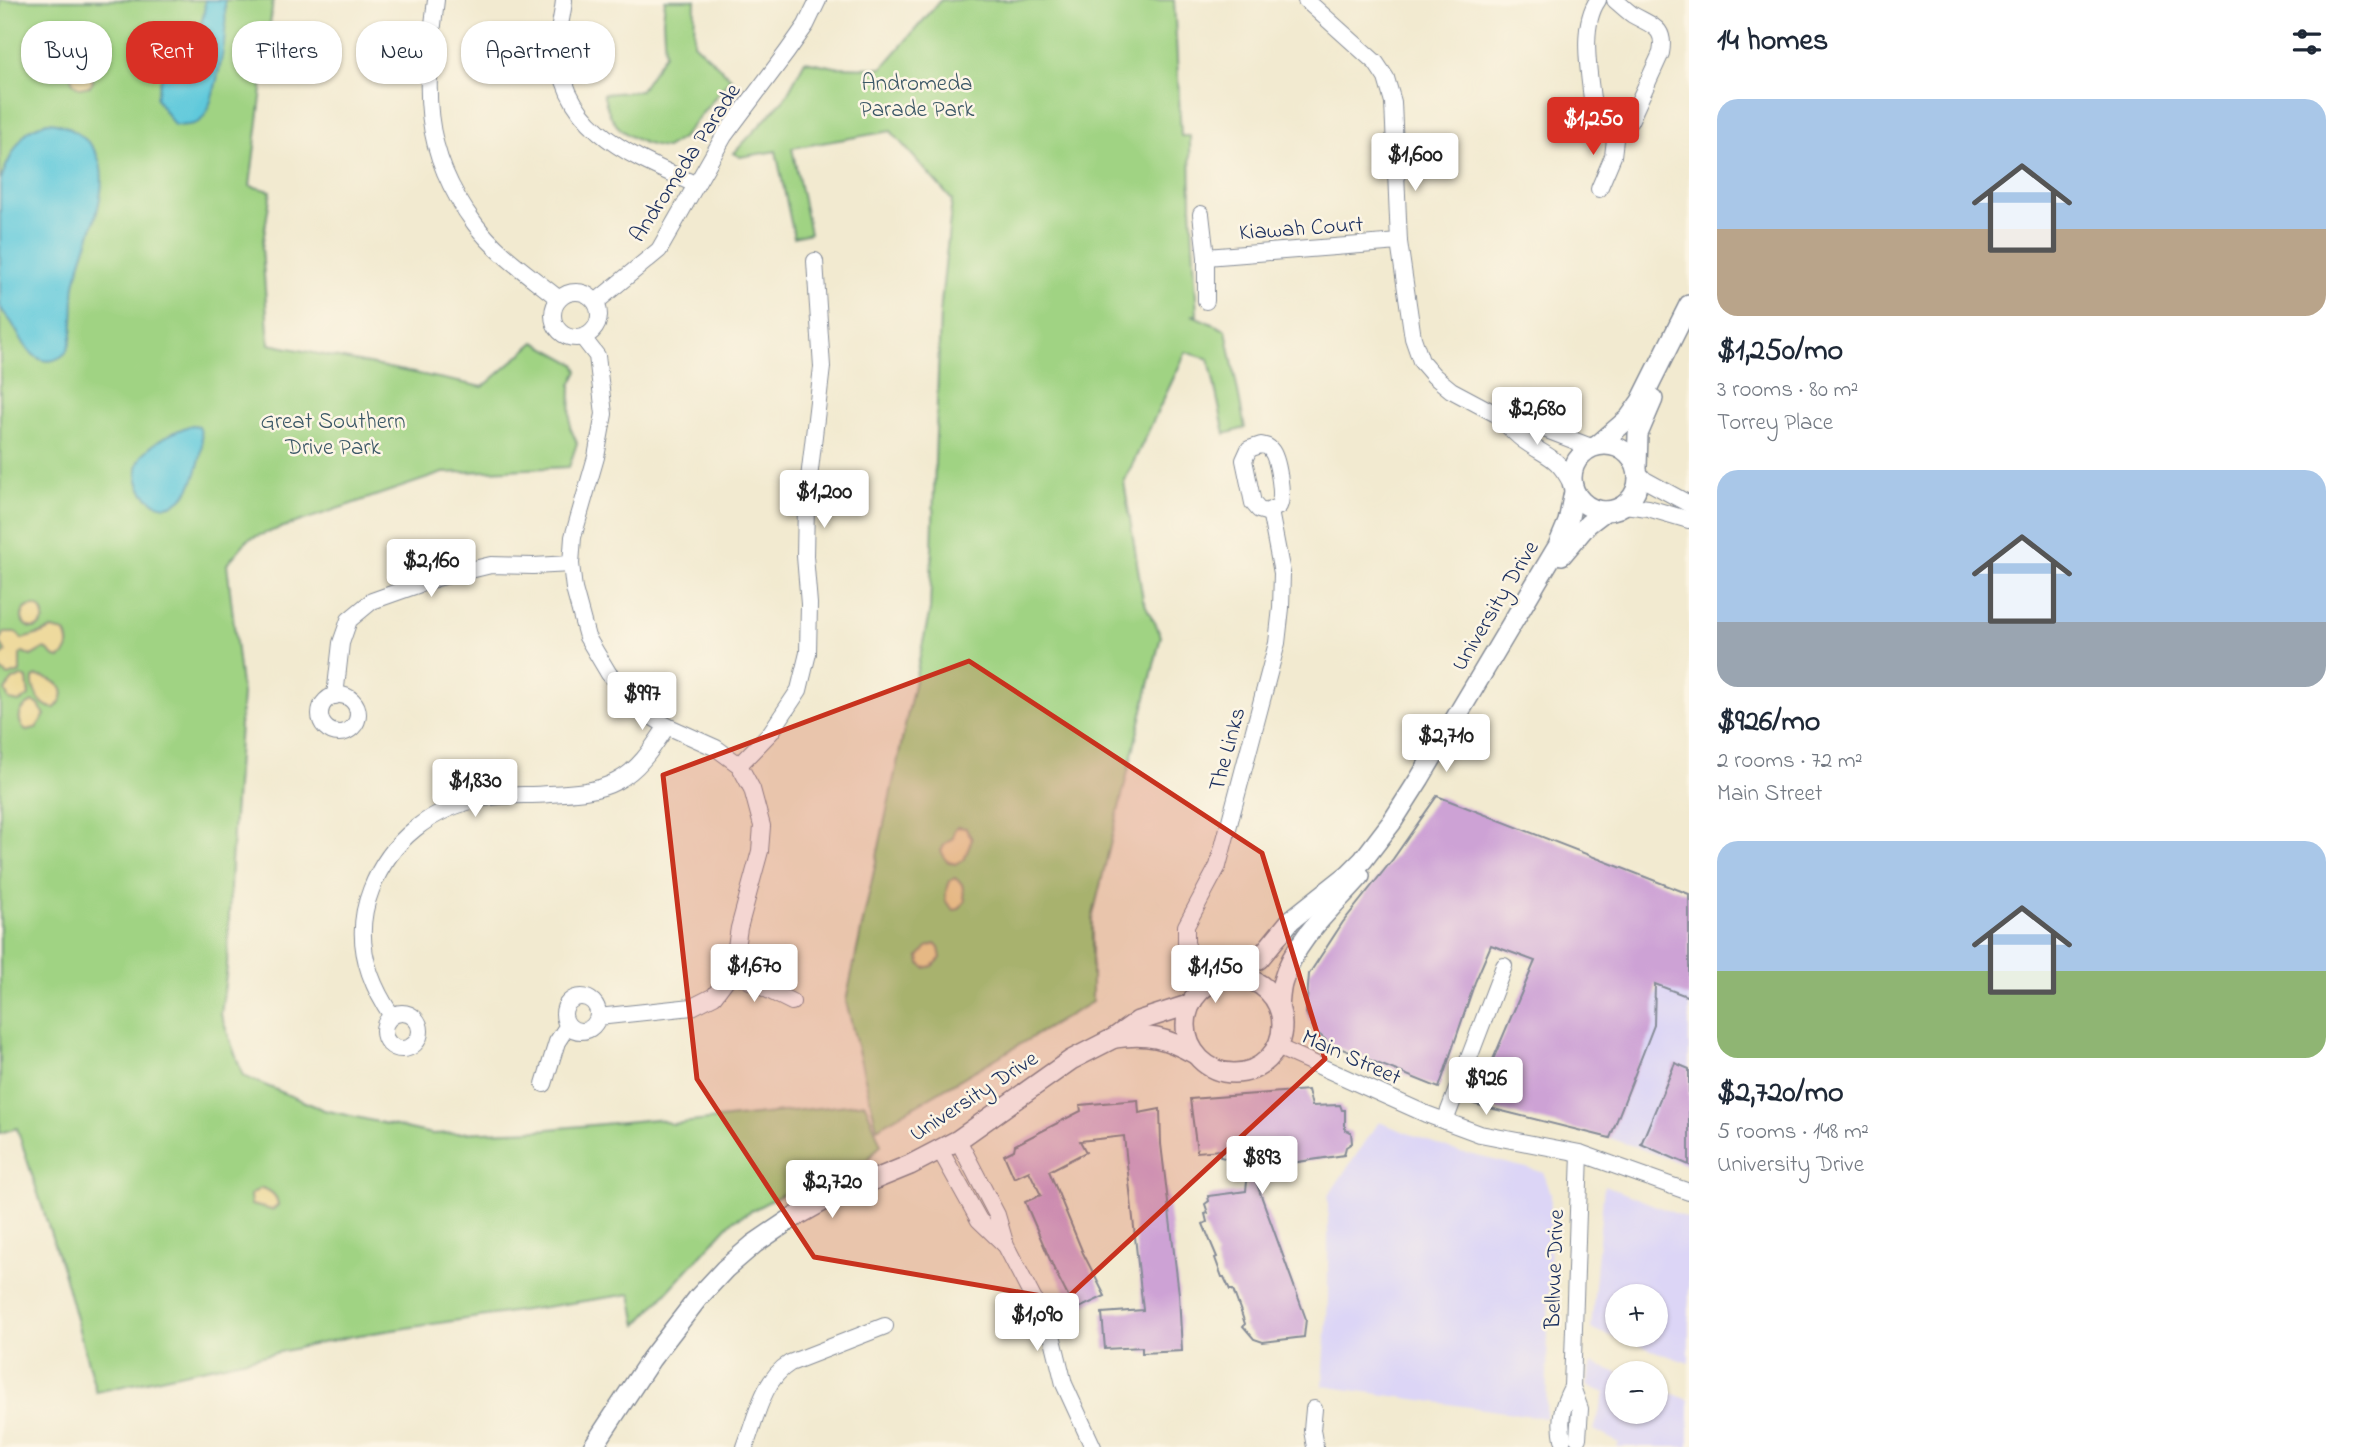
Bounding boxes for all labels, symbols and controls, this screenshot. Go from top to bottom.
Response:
text: 14 homes [1717,20,1828,64]
chip: Buy [21,21,112,84]
chip: Rent [126,21,218,84]
chip: Filters [232,21,342,84]
chip: New [356,21,447,84]
chip: Apartment [461,21,615,84]
icon: filters [2288,23,2326,61]
park label: Andromeda Parade Park [860,68,975,127]
street label: Andromeda Parade [622,77,750,249]
pin: $1,250 [1536,97,1650,157]
text: $1,250 [1563,103,1623,136]
pin: $1,600 [1358,134,1472,193]
text: $1,600 [1387,139,1443,172]
icon: home [1959,145,2085,271]
street label: Kiawah Court [1238,209,1365,250]
text: $1,250/mo [1717,330,1843,374]
text: 3 rooms · 80 m² [1717,374,1858,407]
pin: $2,680 [1480,388,1594,447]
text: $2,680 [1508,393,1566,426]
park label: Great Southern Drive Park [261,406,406,465]
text: Torrey Place [1717,407,1833,440]
pin: $1,200 [767,470,881,530]
text: $1,200 [796,476,852,509]
icon: home [1959,516,2085,642]
street label: University Drive [1444,534,1550,679]
pin: $2,160 [374,540,488,599]
text: $2,160 [403,545,459,578]
pin: $997 [601,672,683,732]
text: $997 [623,678,661,711]
text: $926/mo [1717,701,1820,745]
street label: The Links [1201,704,1255,795]
pin: $2,710 [1389,714,1503,774]
text: $2,710 [1418,720,1474,753]
text: 2 rooms · 72 m² [1717,745,1863,778]
pin: $1,830 [418,760,532,819]
text: $1,830 [448,765,502,798]
text: Main Street [1717,778,1823,811]
icon: home [1959,887,2085,1013]
pin: $1,670 [697,944,811,1004]
pin: $1,150 [1158,946,1272,1005]
text: $1,670 [727,950,781,983]
text: $1,150 [1187,951,1243,984]
street label: Main Street [1296,1022,1406,1095]
street label: University Drive [904,1043,1047,1153]
pin: $926 [1445,1058,1527,1117]
text: $926 [1465,1063,1507,1096]
text: $2,720/mo [1717,1072,1844,1116]
text: 5 rooms · 148 m² [1717,1116,1869,1149]
pin: $893 [1221,1136,1303,1196]
text: $893 [1243,1142,1281,1175]
text: University Drive [1717,1149,1864,1182]
pin: $2,720 [775,1160,889,1220]
text: $2,720 [802,1166,862,1199]
street label: Bellvue Drive [1537,1208,1574,1330]
map controls [1605,1284,1668,1424]
button: + [1605,1284,1668,1347]
pin: $1,090 [980,1294,1094,1353]
text: $1,090 [1011,1299,1063,1332]
button: − [1605,1361,1668,1424]

